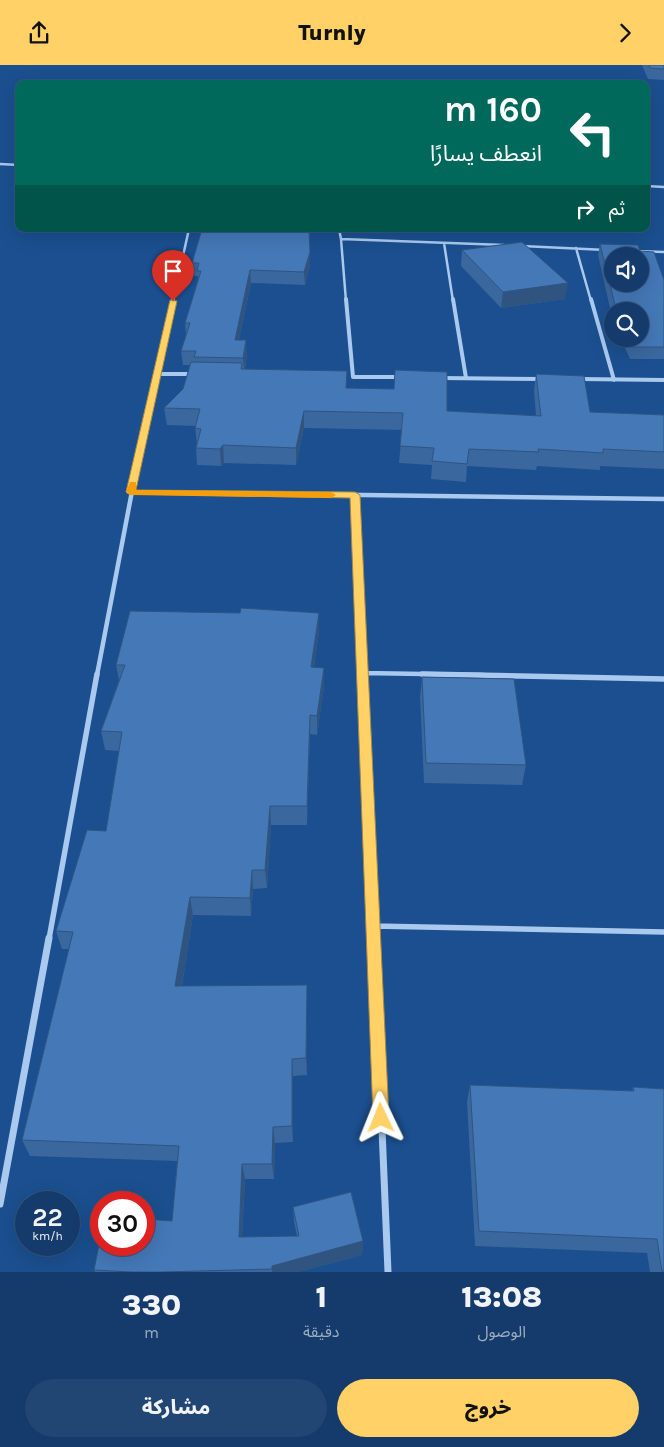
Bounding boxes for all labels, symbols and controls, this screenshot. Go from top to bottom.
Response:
icon: share [25,19,53,47]
icon: forward [611,19,639,47]
text: Turnly [298,20,366,46]
text: 160 m [444,89,542,130]
icon: left [560,100,625,165]
text: انعطف يسارًا [430,141,542,167]
icon: right [571,195,599,223]
text: ثم [609,198,625,220]
map controls [604,247,649,347]
button: sound [604,247,649,292]
pin [152,250,194,301]
icon: arrive [159,257,187,285]
button: search [604,302,649,347]
position arrow [354,1091,406,1143]
speed limit sign: 30 [90,1191,155,1256]
text: 22 [32,1203,63,1232]
text: km/h [32,1229,63,1243]
text: 1 [315,1279,327,1315]
text: 13:08 [461,1279,542,1315]
text: 330 [122,1287,181,1323]
text: دقيقة [303,1322,339,1341]
text: الوصول [477,1322,526,1341]
text: m [144,1323,159,1342]
button: مشاركة [25,1379,327,1437]
button: خروج [337,1379,639,1437]

